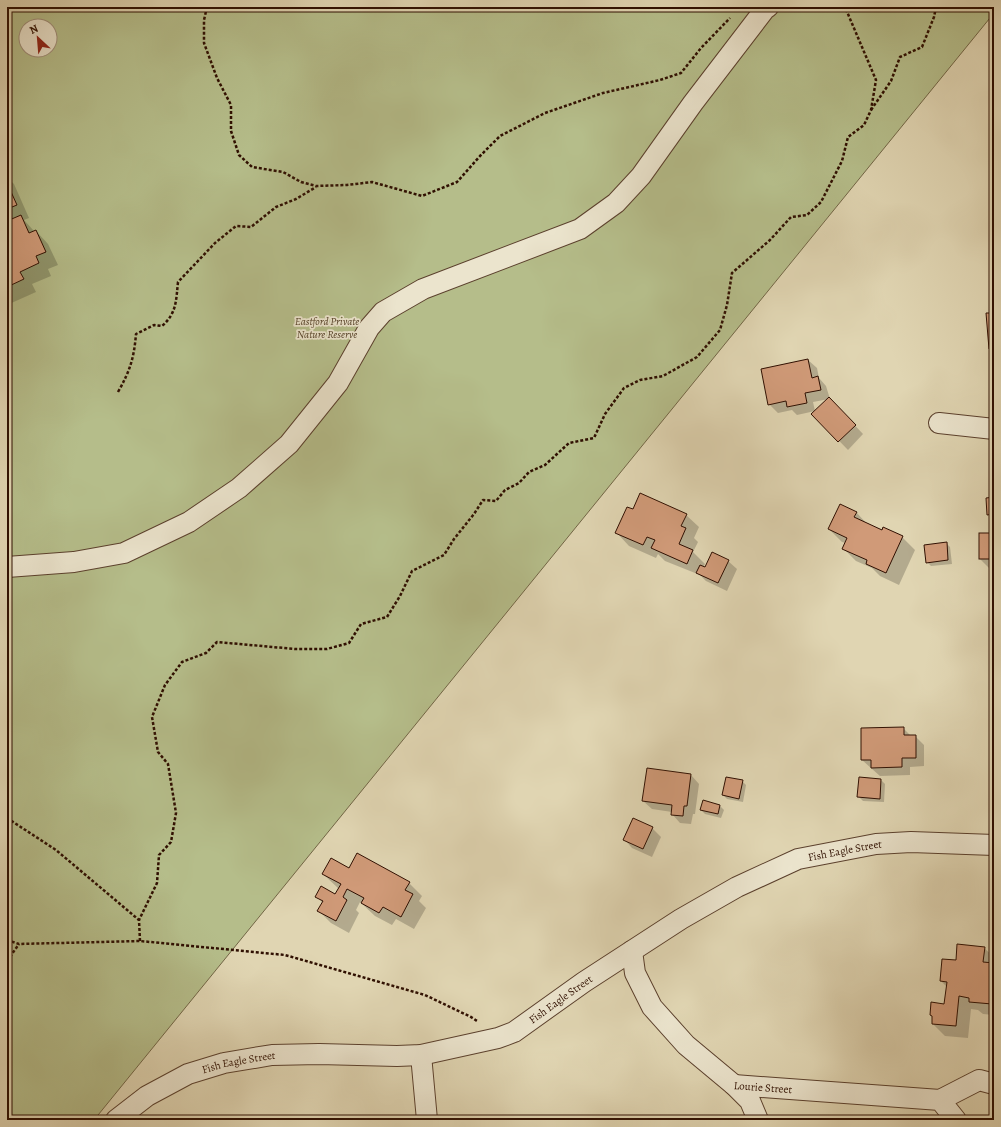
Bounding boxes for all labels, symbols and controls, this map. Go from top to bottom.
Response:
north arrow [18,18,58,58]
text: N [27,21,41,38]
park label: Eastford Private Nature Reserve [295,314,359,342]
street label: Fish Eagle Street [807,836,882,864]
street label: Fish Eagle Street [526,971,595,1027]
street label: Fish Eagle Street [200,1047,276,1077]
street label: Lourie Street [733,1077,793,1097]

